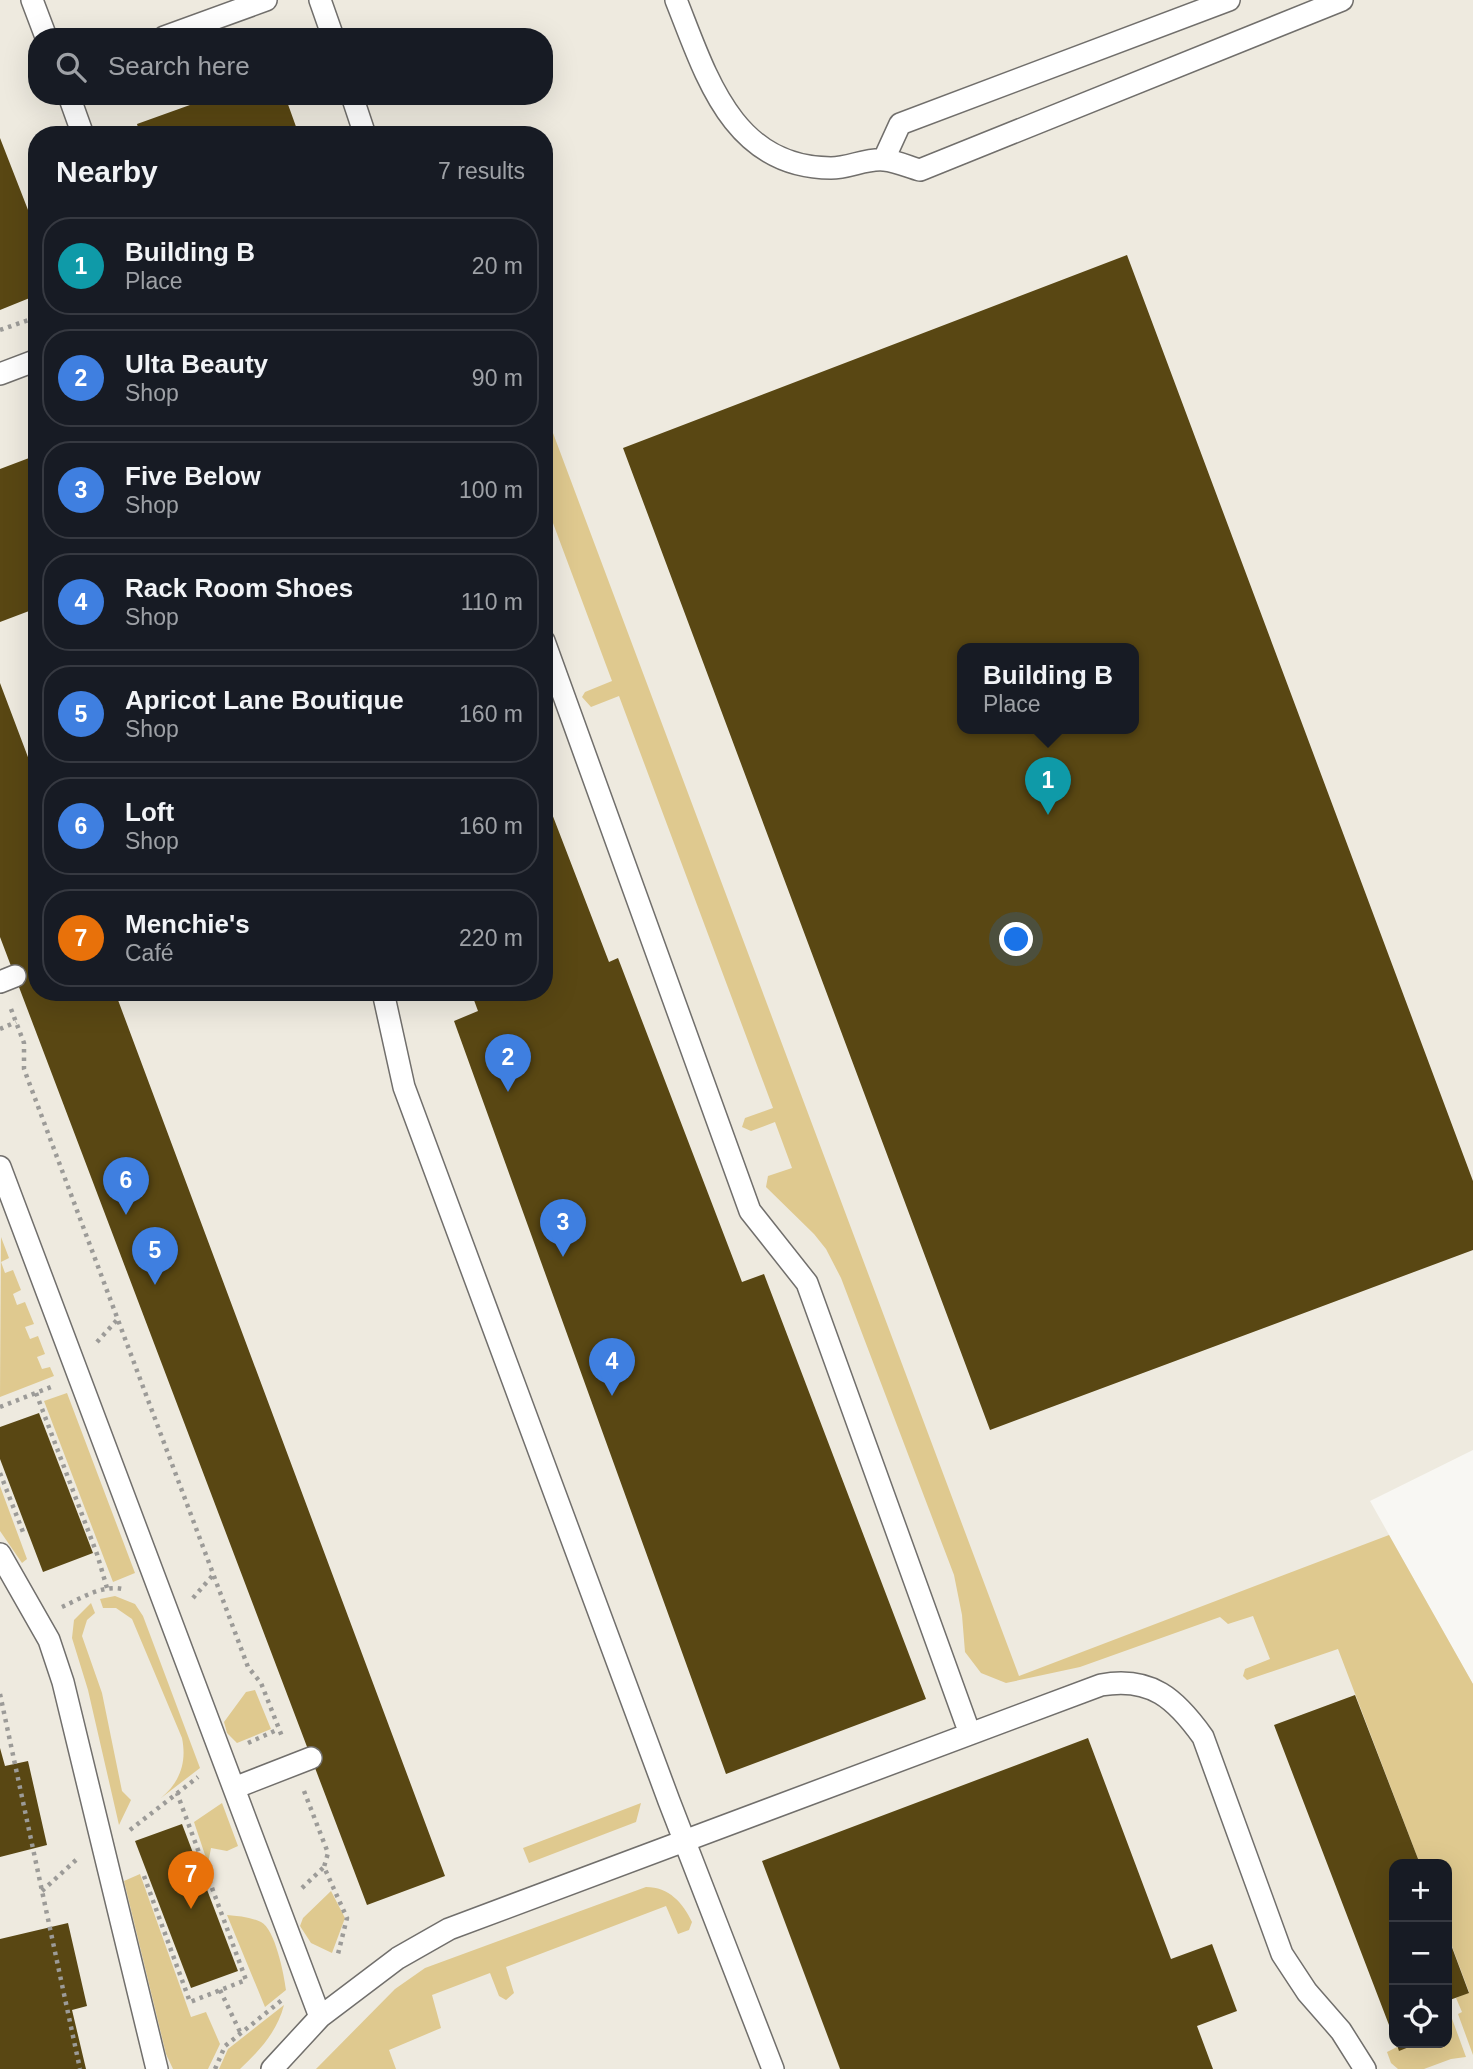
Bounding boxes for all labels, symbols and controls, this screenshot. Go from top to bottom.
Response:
search box [28,28,553,105]
icon: search [52,48,90,86]
text: Search here [108,51,250,81]
text: Nearby [56,155,158,188]
text: 7 results [438,158,525,184]
text: Building B [125,237,255,267]
text: 1 [75,253,87,279]
text: 20 m [472,253,523,279]
text: Place [125,268,183,294]
text: Ulta Beauty [125,349,268,379]
text: 2 [75,365,87,391]
text: 90 m [472,365,523,391]
text: Shop [125,380,179,406]
text: Five Below [125,461,261,491]
text: 3 [75,477,87,503]
text: 100 m [459,477,523,503]
text: Shop [125,492,179,518]
text: Rack Room Shoes [125,573,353,603]
text: 4 [75,589,87,615]
text: 110 m [461,589,523,615]
text: Shop [125,604,179,630]
popup [957,643,1139,734]
text: Building B [983,660,1113,690]
text: Apricot Lane Boutique [125,685,404,715]
text: Place [983,691,1041,717]
text: 5 [75,701,87,727]
text: 160 m [459,701,523,727]
text: Shop [125,716,179,742]
pin: 1 [1025,757,1071,815]
text: Loft [125,797,174,827]
text: 6 [75,813,87,839]
text: 160 m [459,813,523,839]
text: Shop [125,828,179,854]
text: Menchie's [125,909,250,939]
your location [999,922,1033,956]
text: 7 [75,925,87,951]
text: 220 m [459,925,523,951]
text: Café [125,940,174,966]
pin: 2 [485,1034,531,1092]
pin: 6 [103,1157,149,1215]
pin: 3 [540,1199,586,1257]
pin: 5 [132,1227,178,1285]
pin: 4 [589,1338,635,1396]
pin: 7 [168,1851,214,1909]
map controls [1389,1859,1452,2048]
button: + [1389,1859,1452,1922]
button: − [1389,1922,1452,1985]
button: locate [1389,1985,1452,2048]

